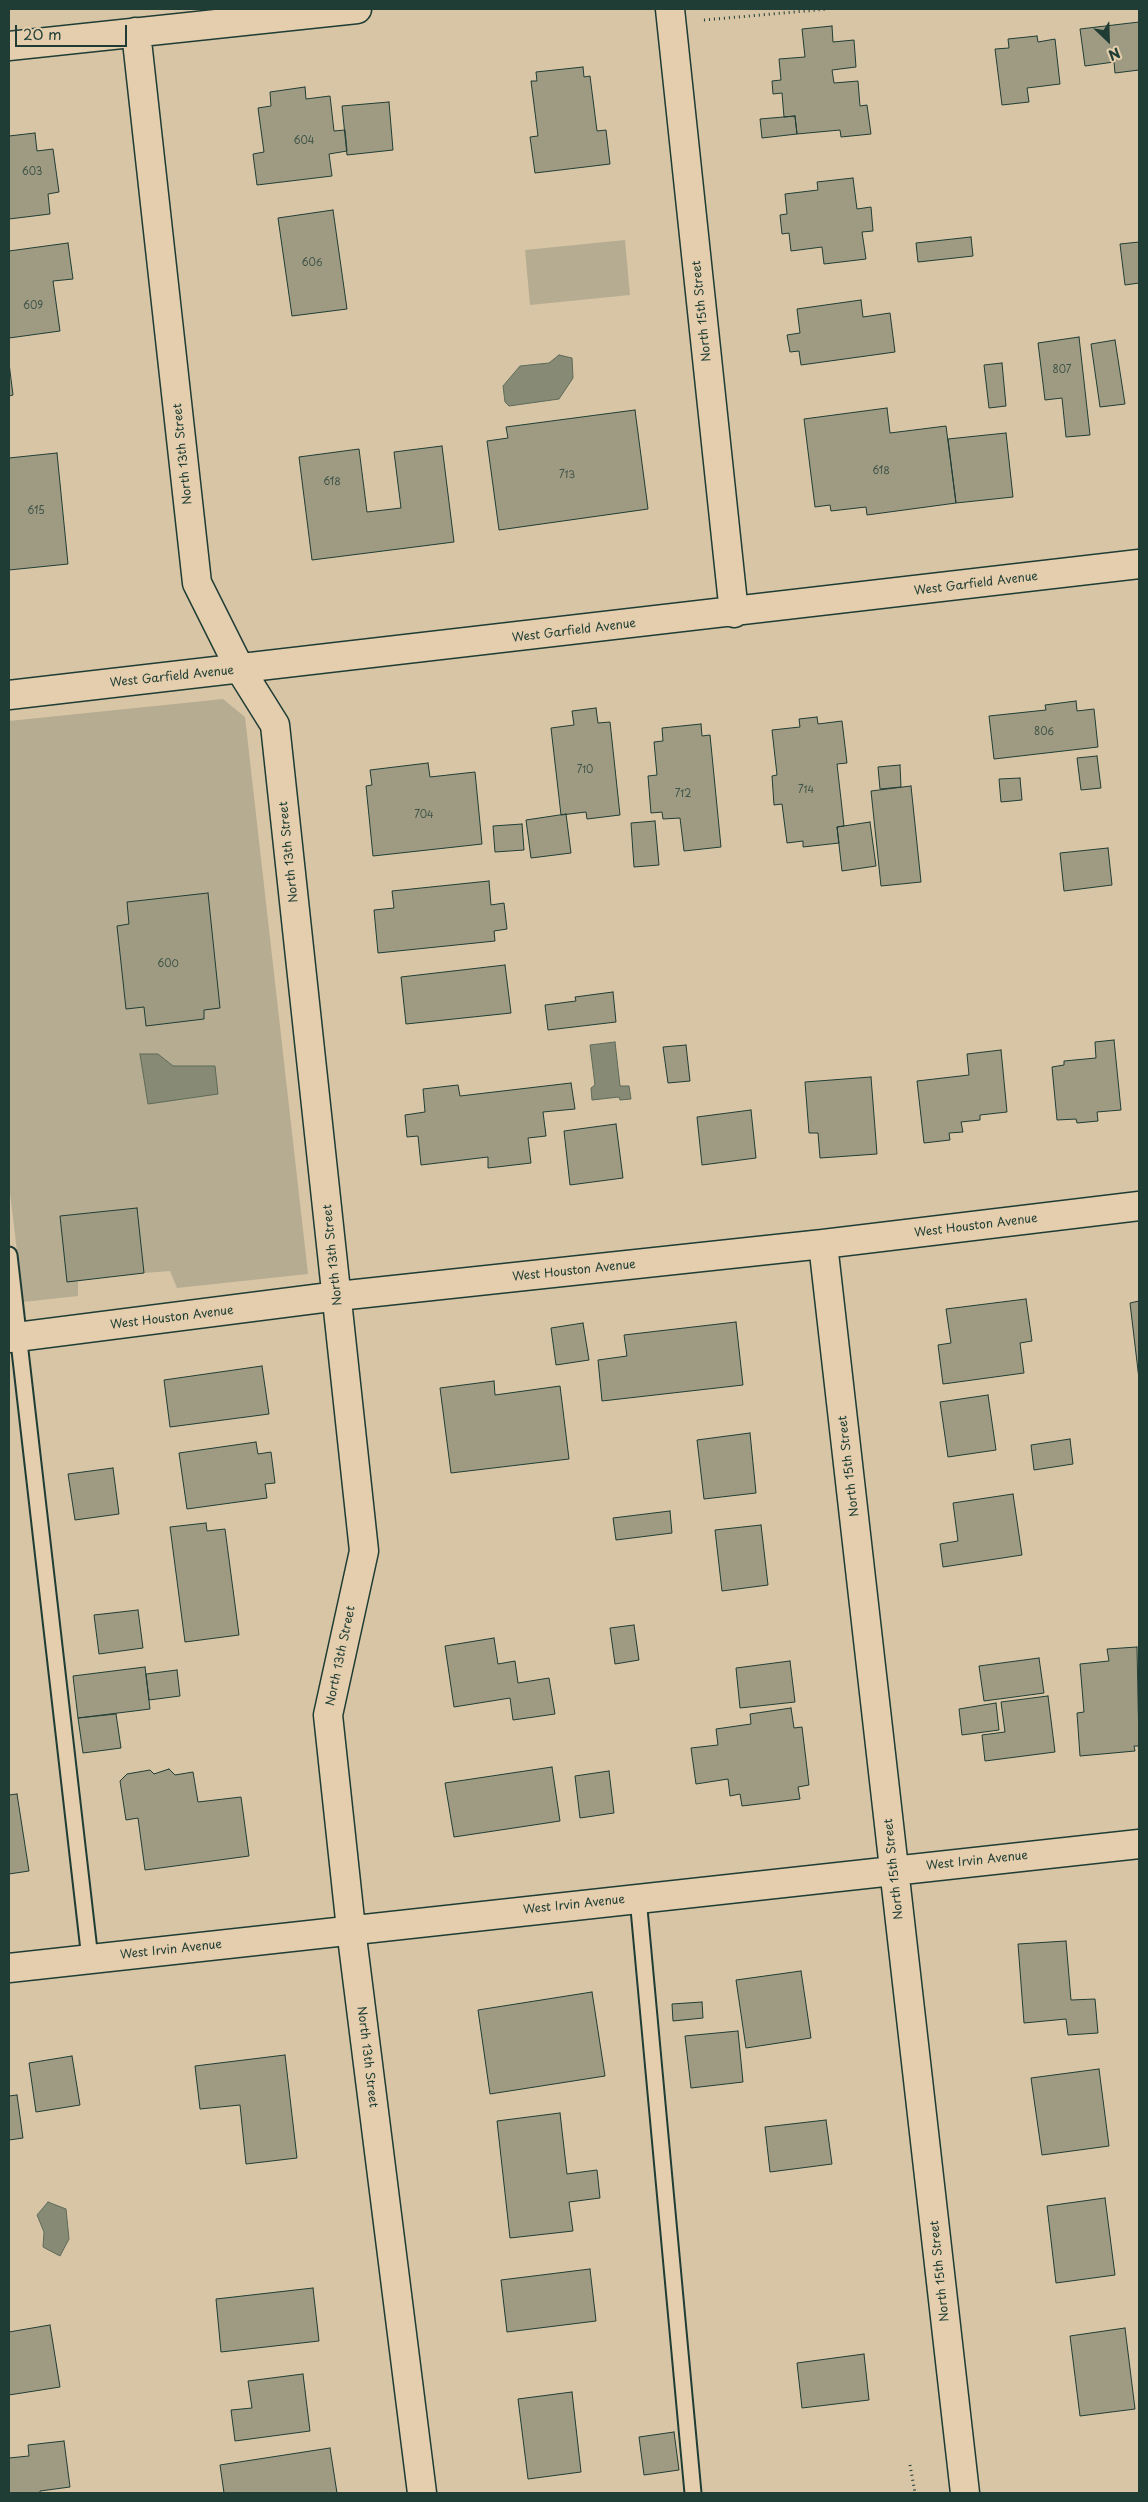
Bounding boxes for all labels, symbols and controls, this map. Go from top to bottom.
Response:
scale bar [18,15,130,47]
north arrow [1083,15,1133,65]
text: 20 m [23,22,62,45]
text: N [1105,42,1124,66]
house number: 604 [294,135,314,147]
house number: 603 [22,166,42,178]
house number: 606 [302,257,322,269]
street label: North 15th Street [690,260,714,362]
house number: 609 [23,300,43,312]
house number: 807 [1053,364,1071,376]
street label: North 13th Street [171,403,195,505]
house number: 618 [872,465,890,477]
house number: 713 [559,469,575,481]
house number: 618 [323,476,341,488]
house number: 615 [27,505,45,517]
street label: West Garfield Avenue [913,569,1039,599]
street label: West Garfield Avenue [511,616,637,646]
street label: West Garfield Avenue [109,663,235,691]
house number: 806 [1034,726,1054,738]
house number: 710 [577,764,593,776]
house number: 714 [798,784,814,796]
house number: 712 [675,788,691,800]
street label: North 13th Street [277,801,301,903]
house number: 704 [414,809,434,821]
house number: 600 [157,958,179,970]
street label: North 13th Street [321,1204,345,1306]
street label: West Houston Avenue [914,1211,1038,1241]
street label: West Houston Avenue [512,1257,636,1285]
street label: West Houston Avenue [110,1303,234,1333]
street label: North 15th Street [836,1415,862,1517]
street label: North 13th Street [323,1605,359,1707]
street label: North 15th Street [882,1818,906,1920]
street label: West Irvin Avenue [925,1848,1029,1874]
street label: West Irvin Avenue [522,1892,626,1918]
street label: West Irvin Avenue [119,1937,223,1963]
street label: North 13th Street [354,2006,380,2108]
street label: North 15th Street [928,2220,952,2322]

